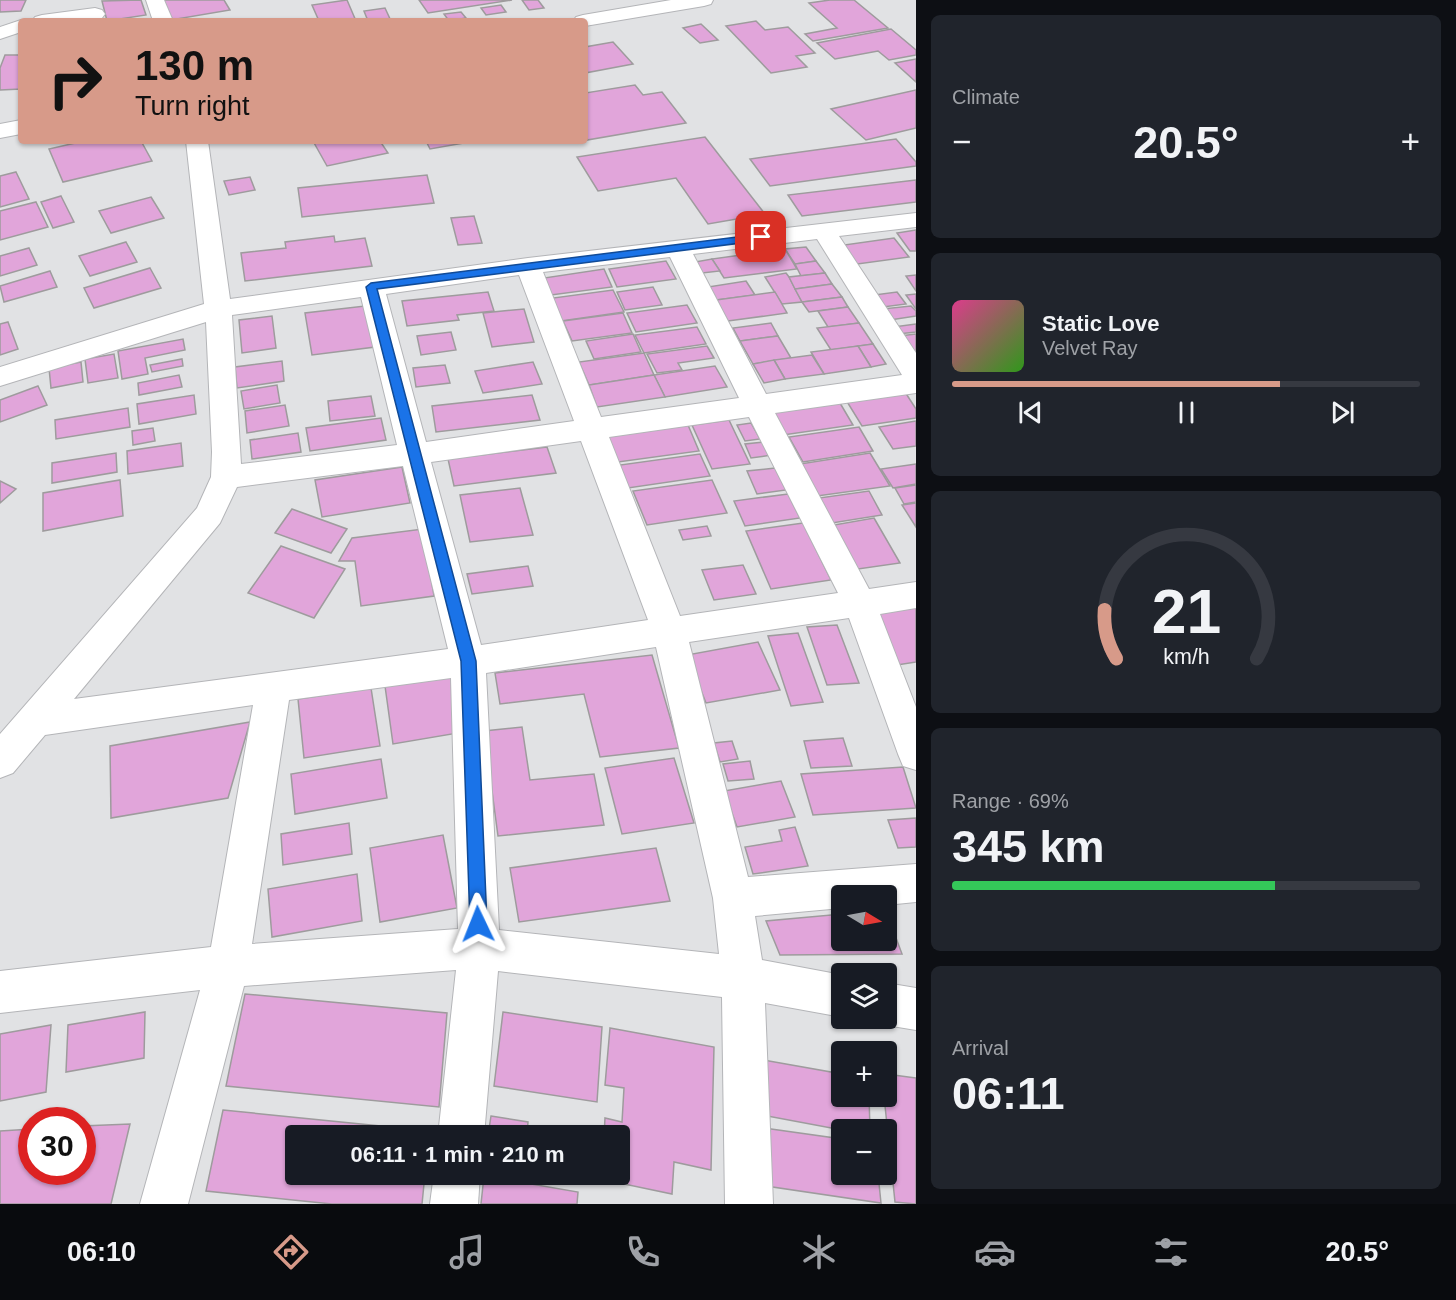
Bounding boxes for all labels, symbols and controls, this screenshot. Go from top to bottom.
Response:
icon: right [36,42,114,120]
text: 130 m [135,42,254,89]
text: Climate [952,86,1020,108]
text: Turn right [135,91,250,121]
text: 20.5° [1133,117,1239,168]
text: − [952,123,971,160]
text: + [1401,123,1420,160]
pin [735,211,786,262]
icon: arrive [744,220,777,253]
text: Static Love [1042,311,1159,336]
text: Velvet Ray [1042,337,1138,359]
icon: previous [1014,396,1047,429]
icon: pause [1170,396,1203,429]
icon: next [1326,396,1359,429]
text: 21 [1151,577,1221,646]
text: km/h [1163,645,1209,669]
text: Range · 69% [952,790,1069,812]
text: 345 km [952,821,1105,872]
north arrow [831,885,897,951]
map controls [831,885,897,1185]
position arrow [446,892,510,956]
button: layers [831,963,897,1029]
text: Arrival [952,1037,1009,1059]
button: + [831,1041,897,1107]
text: 06:11 [952,1068,1065,1119]
speed limit sign: 30 [18,1107,96,1185]
button: − [831,1119,897,1185]
text: 06:11 · 1 min · 210 m [351,1142,565,1167]
icon: directions [270,1231,312,1273]
icon: music [446,1231,488,1273]
icon: phone [622,1231,664,1273]
icon: climate [798,1231,840,1273]
icon: car [974,1231,1016,1273]
icon: filters [1150,1231,1192,1273]
text: 06:10 [67,1237,136,1267]
text: 20.5° [1326,1237,1389,1267]

